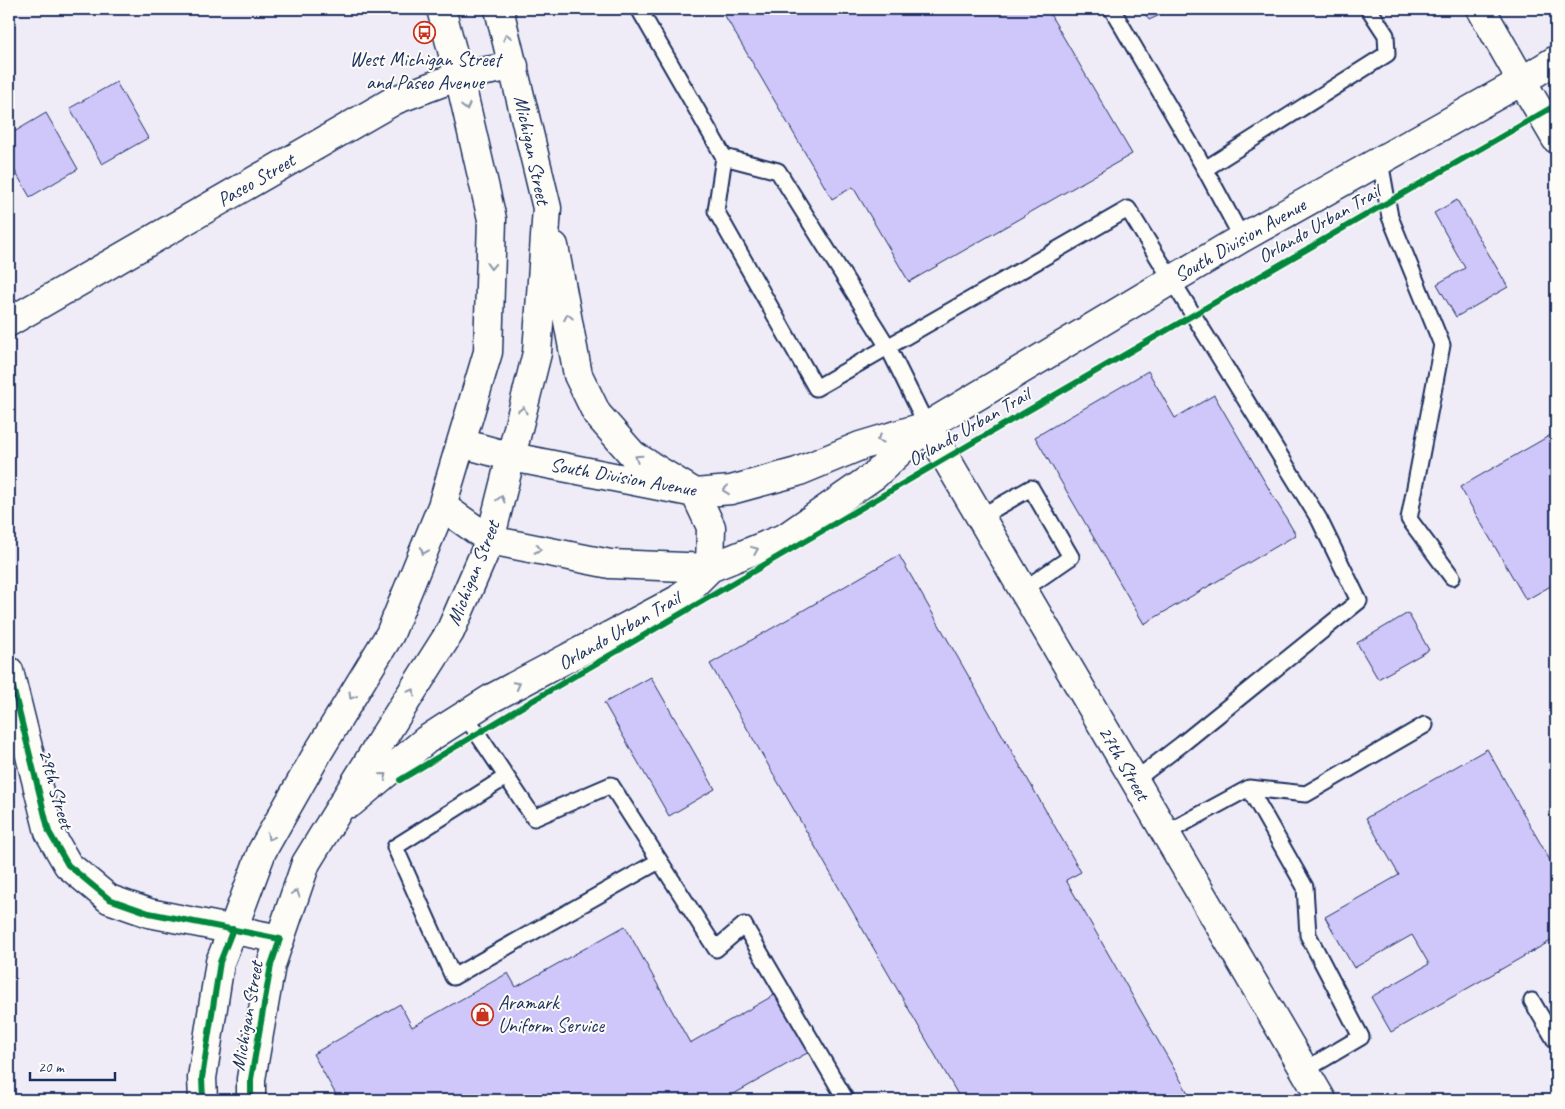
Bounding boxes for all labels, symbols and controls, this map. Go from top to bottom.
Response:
bus stop icon: West Michigan Street and Paseo Avenue [413,21,437,45]
one-way arrow [502,34,512,42]
place label: West Michigan Street and Paseo Avenue [349,47,504,95]
street label: Michigan Street [508,93,556,209]
one-way arrow [460,102,471,111]
street label: Paseo Street [213,147,301,212]
street label: Orlando Urban Trail [1254,177,1388,269]
street label: South Division Avenue [1170,192,1312,288]
one-way arrow [485,263,496,271]
one-way arrow [563,313,573,322]
street label: Orlando Urban Trail [904,380,1038,472]
one-way arrow [517,406,528,415]
one-way arrow [876,434,884,444]
street label: South Division Avenue [548,452,699,502]
one-way arrow [634,455,644,464]
one-way arrow [722,484,730,495]
one-way arrow [495,494,506,503]
street label: Michigan Street [441,515,506,629]
one-way arrow [533,544,542,554]
one-way arrow [750,545,759,556]
one-way arrow [419,546,430,555]
street label: Orlando Urban Trail [554,584,688,676]
one-way arrow [512,681,521,691]
one-way arrow [406,688,415,698]
one-way arrow [349,691,358,700]
street label: 27th Street [1093,721,1156,807]
street label: 29th Street [33,746,80,834]
one-way arrow [378,773,387,782]
one-way arrow [267,831,277,840]
one-way arrow [290,889,300,897]
street label: Michigan Street [225,957,269,1073]
place label: Aramark Uniform Service [498,990,605,1038]
shop icon: Aramark Uniform Service [470,1002,494,1026]
scale bar [30,1049,115,1081]
text: 20 m [38,1058,65,1077]

